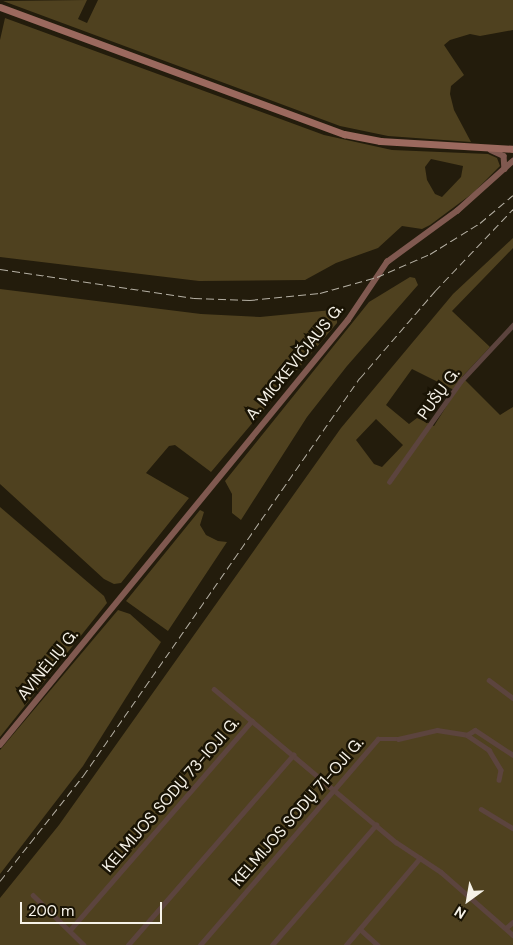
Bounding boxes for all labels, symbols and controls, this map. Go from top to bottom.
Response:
street label: A. MICKEVIČIAUS G. [242,300,348,424]
street label: PUŠŲ G. [414,364,464,424]
street label: AVINĖLIŲ G. [14,626,82,704]
street label: KELMIJOS SODŲ 73-IOJI G. [98,714,244,876]
street label: KELMIJOS SODŲ 71-OJI G. [228,734,368,890]
north arrow [443,875,493,925]
scale bar [22,892,165,924]
text: 200 m [28,901,74,921]
text: N [451,902,469,923]

